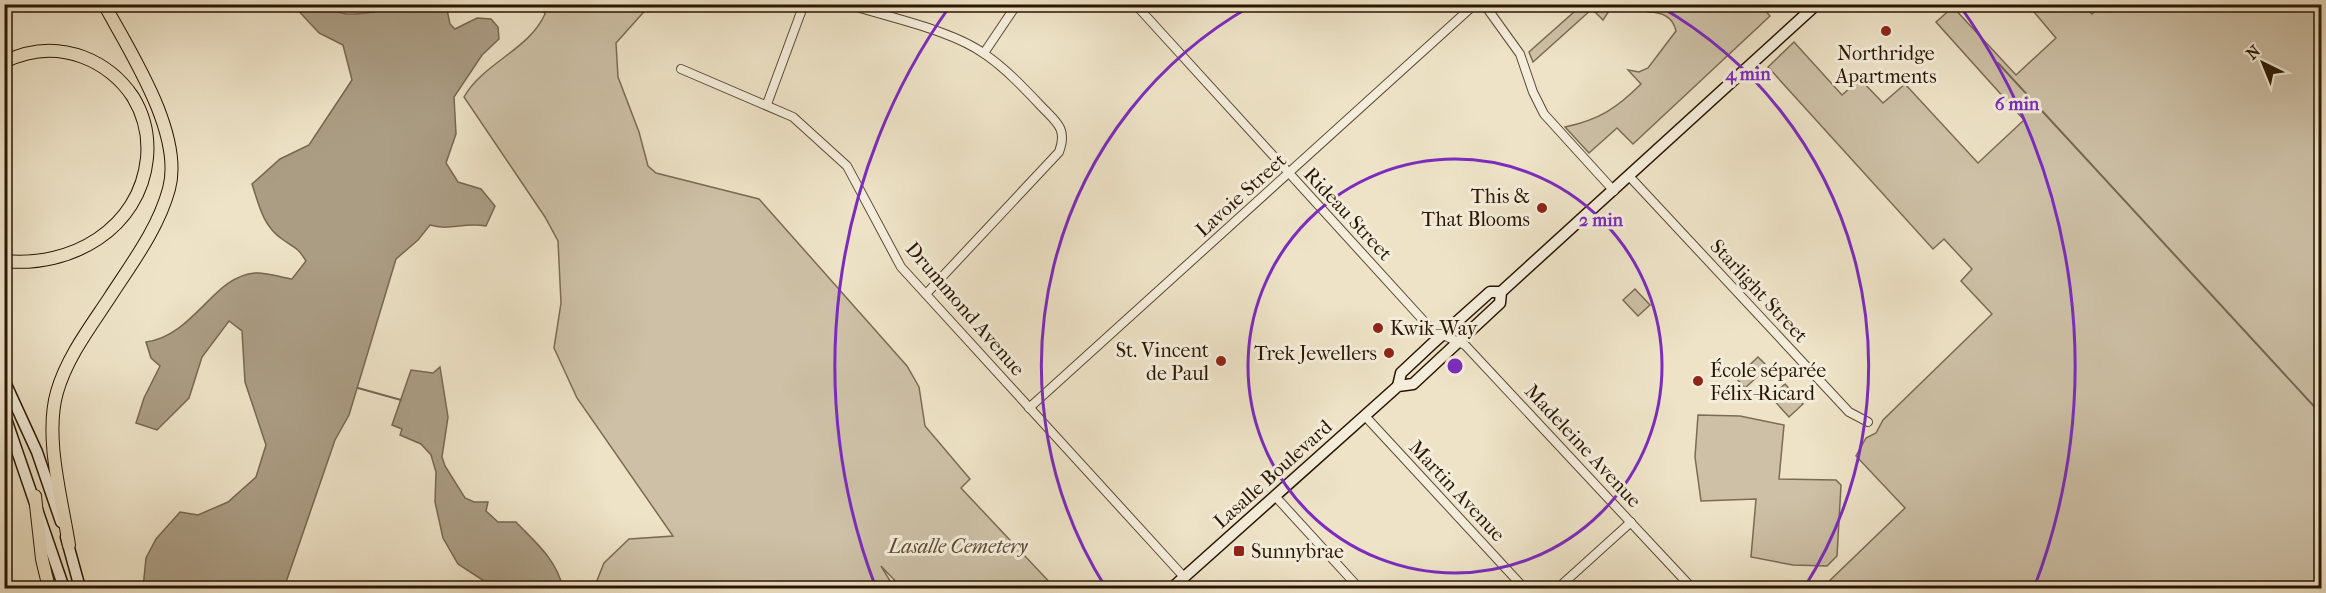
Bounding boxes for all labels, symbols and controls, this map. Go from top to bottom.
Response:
marker: Northridge Apartments [1879,24,1893,38]
north arrow [2233,33,2293,93]
text: N [2242,41,2265,63]
place label: Northridge Apartments [1834,42,1937,88]
text: 4 min [1724,64,1771,85]
text: 6 min [1995,94,2040,115]
street label: Lavoie Street [1191,149,1291,241]
street label: Rideau Street [1299,163,1397,265]
place label: This & That Blooms [1422,185,1530,231]
marker: This & That Blooms [1535,201,1549,215]
text: 2 min [1579,210,1623,231]
street label: Starlight Street [1705,235,1813,347]
street label: Drummond Avenue [901,237,1029,381]
place label: Kwik-Way [1390,317,1479,340]
marker: Kwik-Way [1371,321,1385,335]
place label: St. Vincent de Paul [1116,339,1209,385]
place label: Trek Jewellers [1254,342,1377,365]
marker: Trek Jewellers [1382,346,1396,360]
marker: St. Vincent de Paul [1214,354,1228,368]
centre of rings [1445,356,1465,376]
place label: École séparée Félix-Ricard [1710,358,1826,405]
marker: École séparée Félix-Ricard [1691,374,1705,388]
street label: Madeleine Avenue [1520,380,1646,512]
street label: Lasalle Boulevard [1209,414,1338,533]
street label: Martin Avenue [1404,436,1510,546]
park label: Lasalle Cemetery [887,535,1028,558]
place label: Sunnybrae [1251,540,1344,563]
marker: Sunnybrae [1232,544,1246,558]

